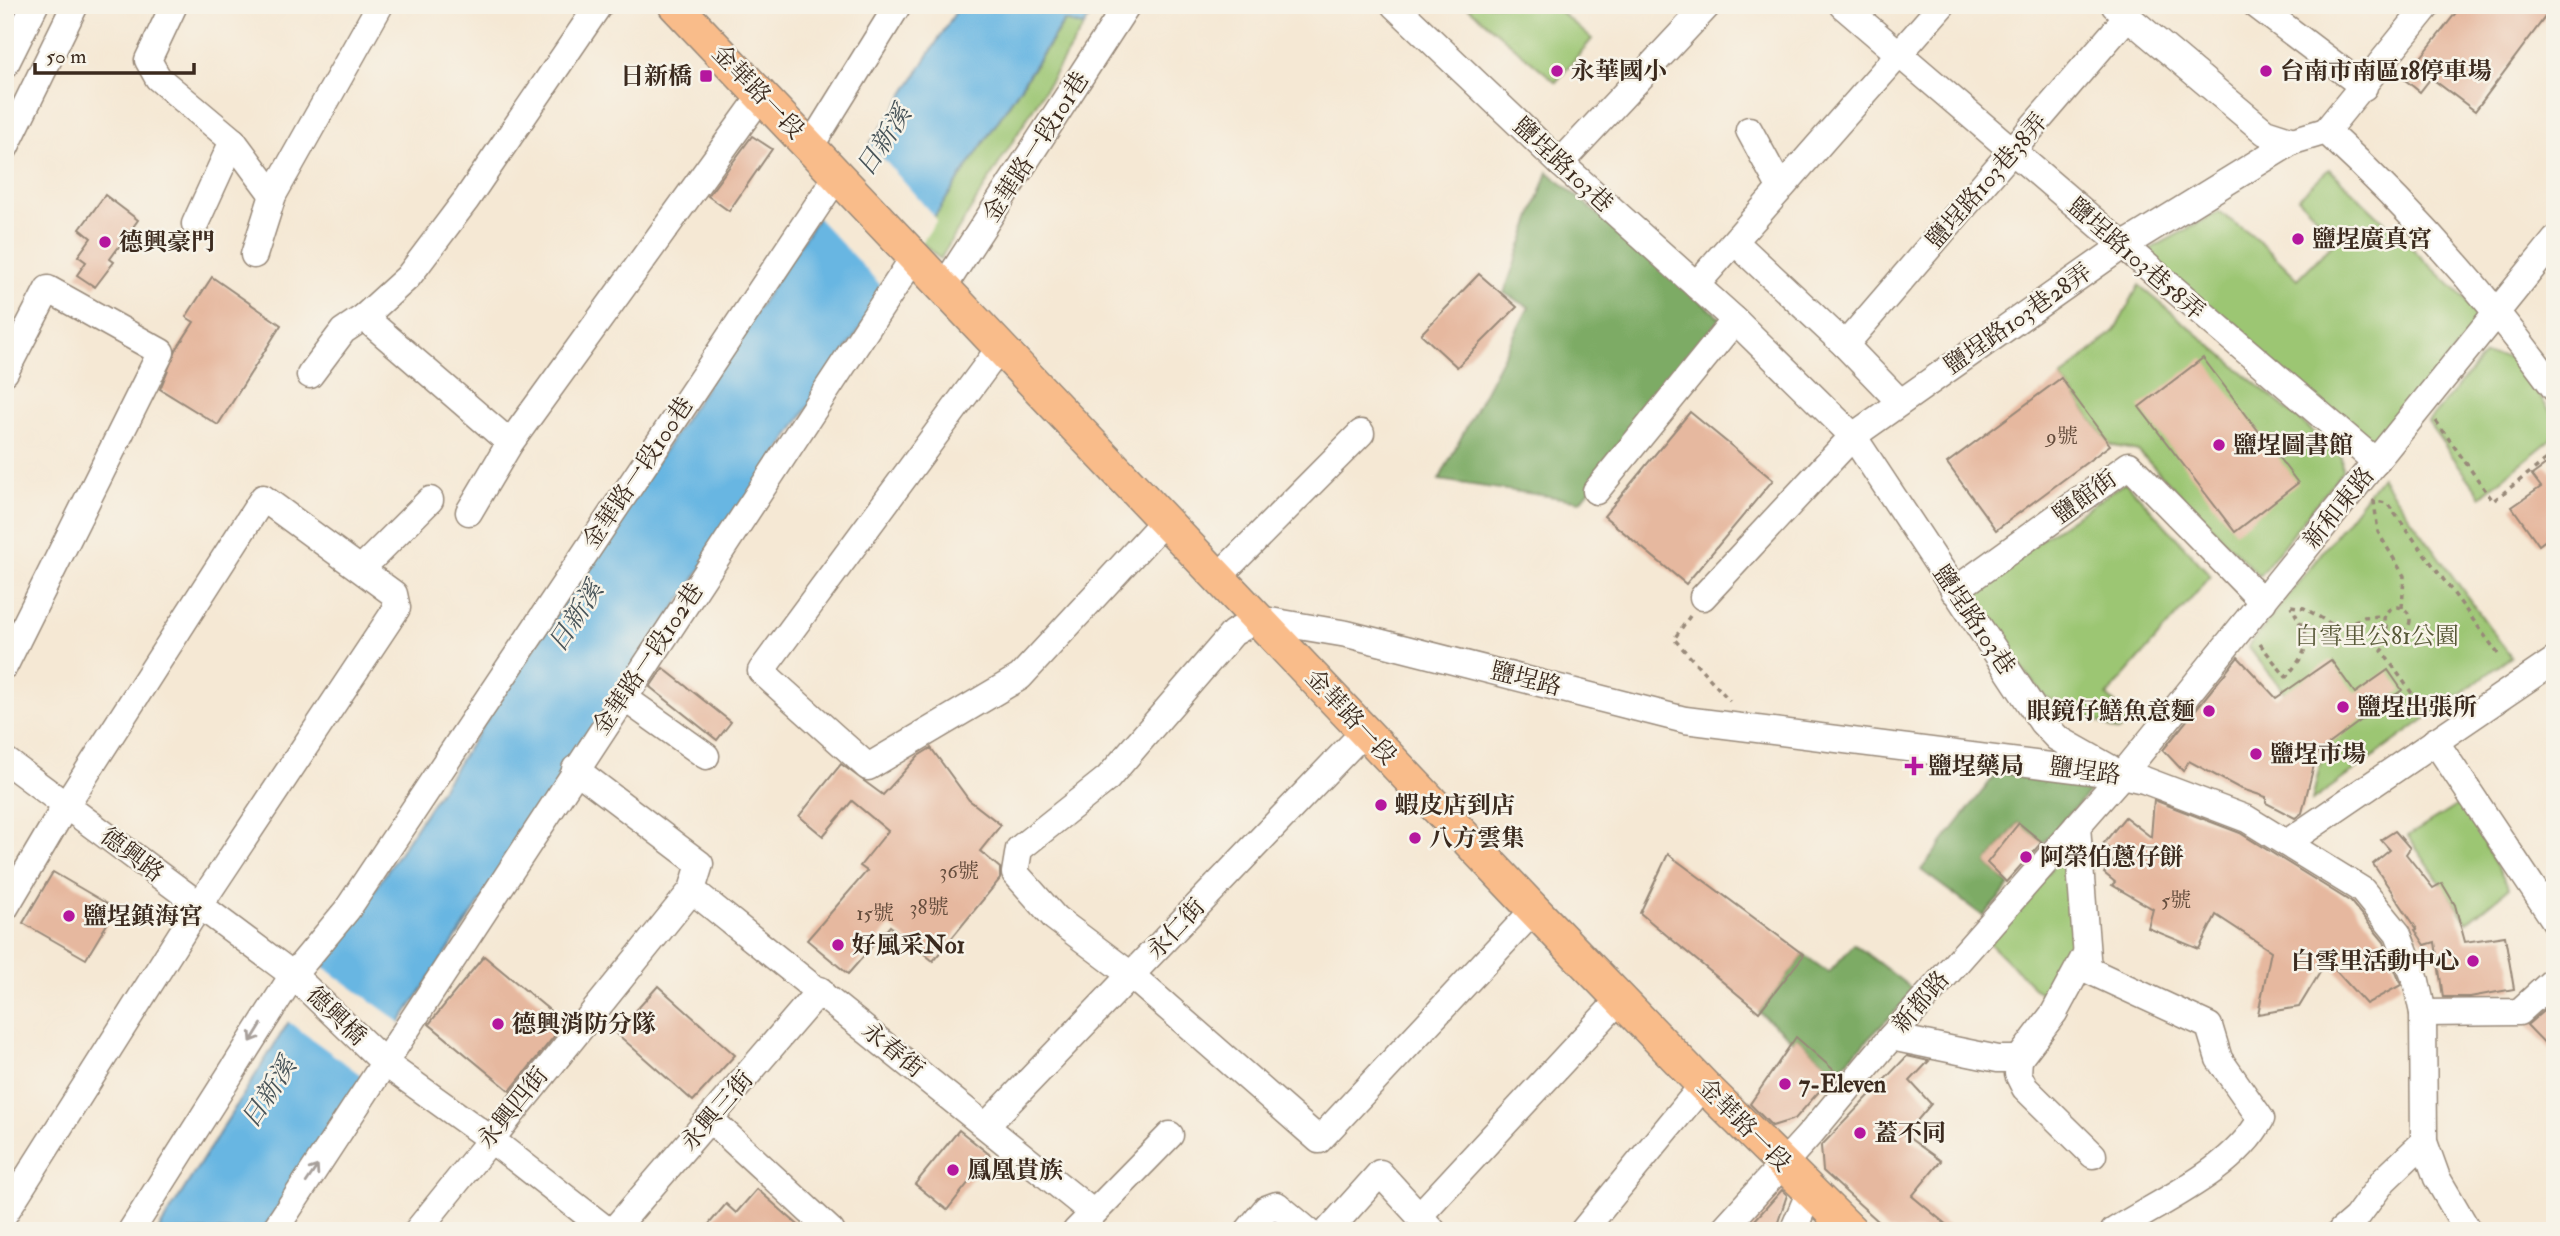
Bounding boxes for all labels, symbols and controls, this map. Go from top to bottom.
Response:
scale bar [35,32,194,76]
street label: 金華路一段 [705,38,811,146]
text: 50 m [46,43,87,70]
place label: 永華國小 [1571,56,1667,87]
place label: 台南市南區18停車場 [2280,56,2492,87]
place label: 日新橋 [620,61,692,92]
marker: 永華國小 [1549,63,1565,79]
marker: 台南市南區18停車場 [2258,63,2274,79]
street label: 金華路一段101巷 [976,66,1096,228]
marker: 日新橋 [698,68,714,84]
water label: 日新溪 [849,97,920,182]
street label: 鹽埕路103巷38弄 [1919,107,2055,255]
street label: 鹽埕路103巷 [1506,111,1620,219]
street label: 鹽埕路103巷58弄 [2061,191,2211,327]
place label: 鹽埕廣真宮 [2312,224,2432,255]
place label: 德興豪門 [119,227,215,258]
marker: 鹽埕廣真宮 [2290,231,2306,247]
marker: 德興豪門 [97,234,113,250]
street label: 鹽埕路103巷28弄 [1938,257,2098,381]
street label: 金華路一段100巷 [576,391,700,555]
house number: 9號 [2044,423,2078,450]
place label: 鹽埕圖書館 [2233,430,2353,461]
marker: 鹽埕圖書館 [2211,437,2227,453]
street label: 新和東路 [2297,461,2381,555]
street label: 鹽館街 [2047,463,2123,531]
street label: 鹽埕路103巷 [1926,559,2022,681]
water label: 日新溪 [541,573,612,658]
street label: 金華路一段102巷 [586,577,710,741]
park label: 白雪里公81公園 [2295,621,2459,652]
street label: 鹽埕路 [1487,655,1565,703]
street label: 金華路一段 [1299,663,1403,771]
place label: 鹽埕出張所 [2357,692,2477,723]
place label: 眼鏡仔鱔魚意麵 [2027,696,2195,727]
marker: 鹽埕出張所 [2335,699,2351,715]
marker: 眼鏡仔鱔魚意麵 [2201,703,2217,719]
place label: 鹽埕市場 [2270,739,2366,770]
marker: 鹽埕市場 [2248,746,2264,762]
place label: 鹽埕藥局 [1928,751,2024,782]
street label: 鹽埕路 [2047,751,2123,791]
marker: 鹽埕藥局 [1906,758,1922,774]
place label: 蝦皮店到店 [1395,790,1515,821]
marker: 蝦皮店到店 [1373,797,1389,813]
street label: 德興路 [94,821,170,889]
place label: 八方雲集 [1429,823,1525,854]
marker: 八方雲集 [1407,830,1423,846]
place label: 阿榮伯蔥仔餅 [2040,842,2184,873]
marker: 阿榮伯蔥仔餅 [2018,849,2034,865]
house number: 36號 [939,858,979,885]
house number: 5號 [2161,887,2191,914]
street label: 永仁街 [1140,892,1212,966]
house number: 38號 [910,894,948,921]
house number: 15號 [856,900,894,927]
place label: 鹽埕鎮海宮 [83,901,203,932]
marker: 鹽埕鎮海宮 [61,908,77,924]
place label: 好風采No1 [852,930,965,961]
marker: 好風采No1 [830,937,846,953]
place label: 白雪里活動中心 [2291,946,2459,977]
marker: 白雪里活動中心 [2465,953,2481,969]
street label: 新都路 [1886,965,1956,1039]
street label: 德興橋 [299,980,373,1052]
place label: 德興消防分隊 [512,1009,656,1040]
street label: 永春街 [855,1015,931,1085]
marker: 德興消防分隊 [490,1016,506,1032]
one-way arrow [249,1023,264,1042]
water label: 日新溪 [234,1049,305,1134]
street label: 永興四街 [471,1061,555,1155]
street label: 永興三街 [674,1065,760,1157]
place label: 7-Eleven [1799,1069,1887,1100]
street label: 金華路一段 [1691,1072,1797,1178]
marker: 7-Eleven [1777,1076,1793,1092]
place label: 蓋不同 [1874,1118,1946,1149]
marker: 蓋不同 [1852,1125,1868,1141]
place label: 鳳凰貴族 [967,1155,1063,1186]
marker: 鳳凰貴族 [945,1162,961,1178]
one-way arrow [305,1165,319,1184]

